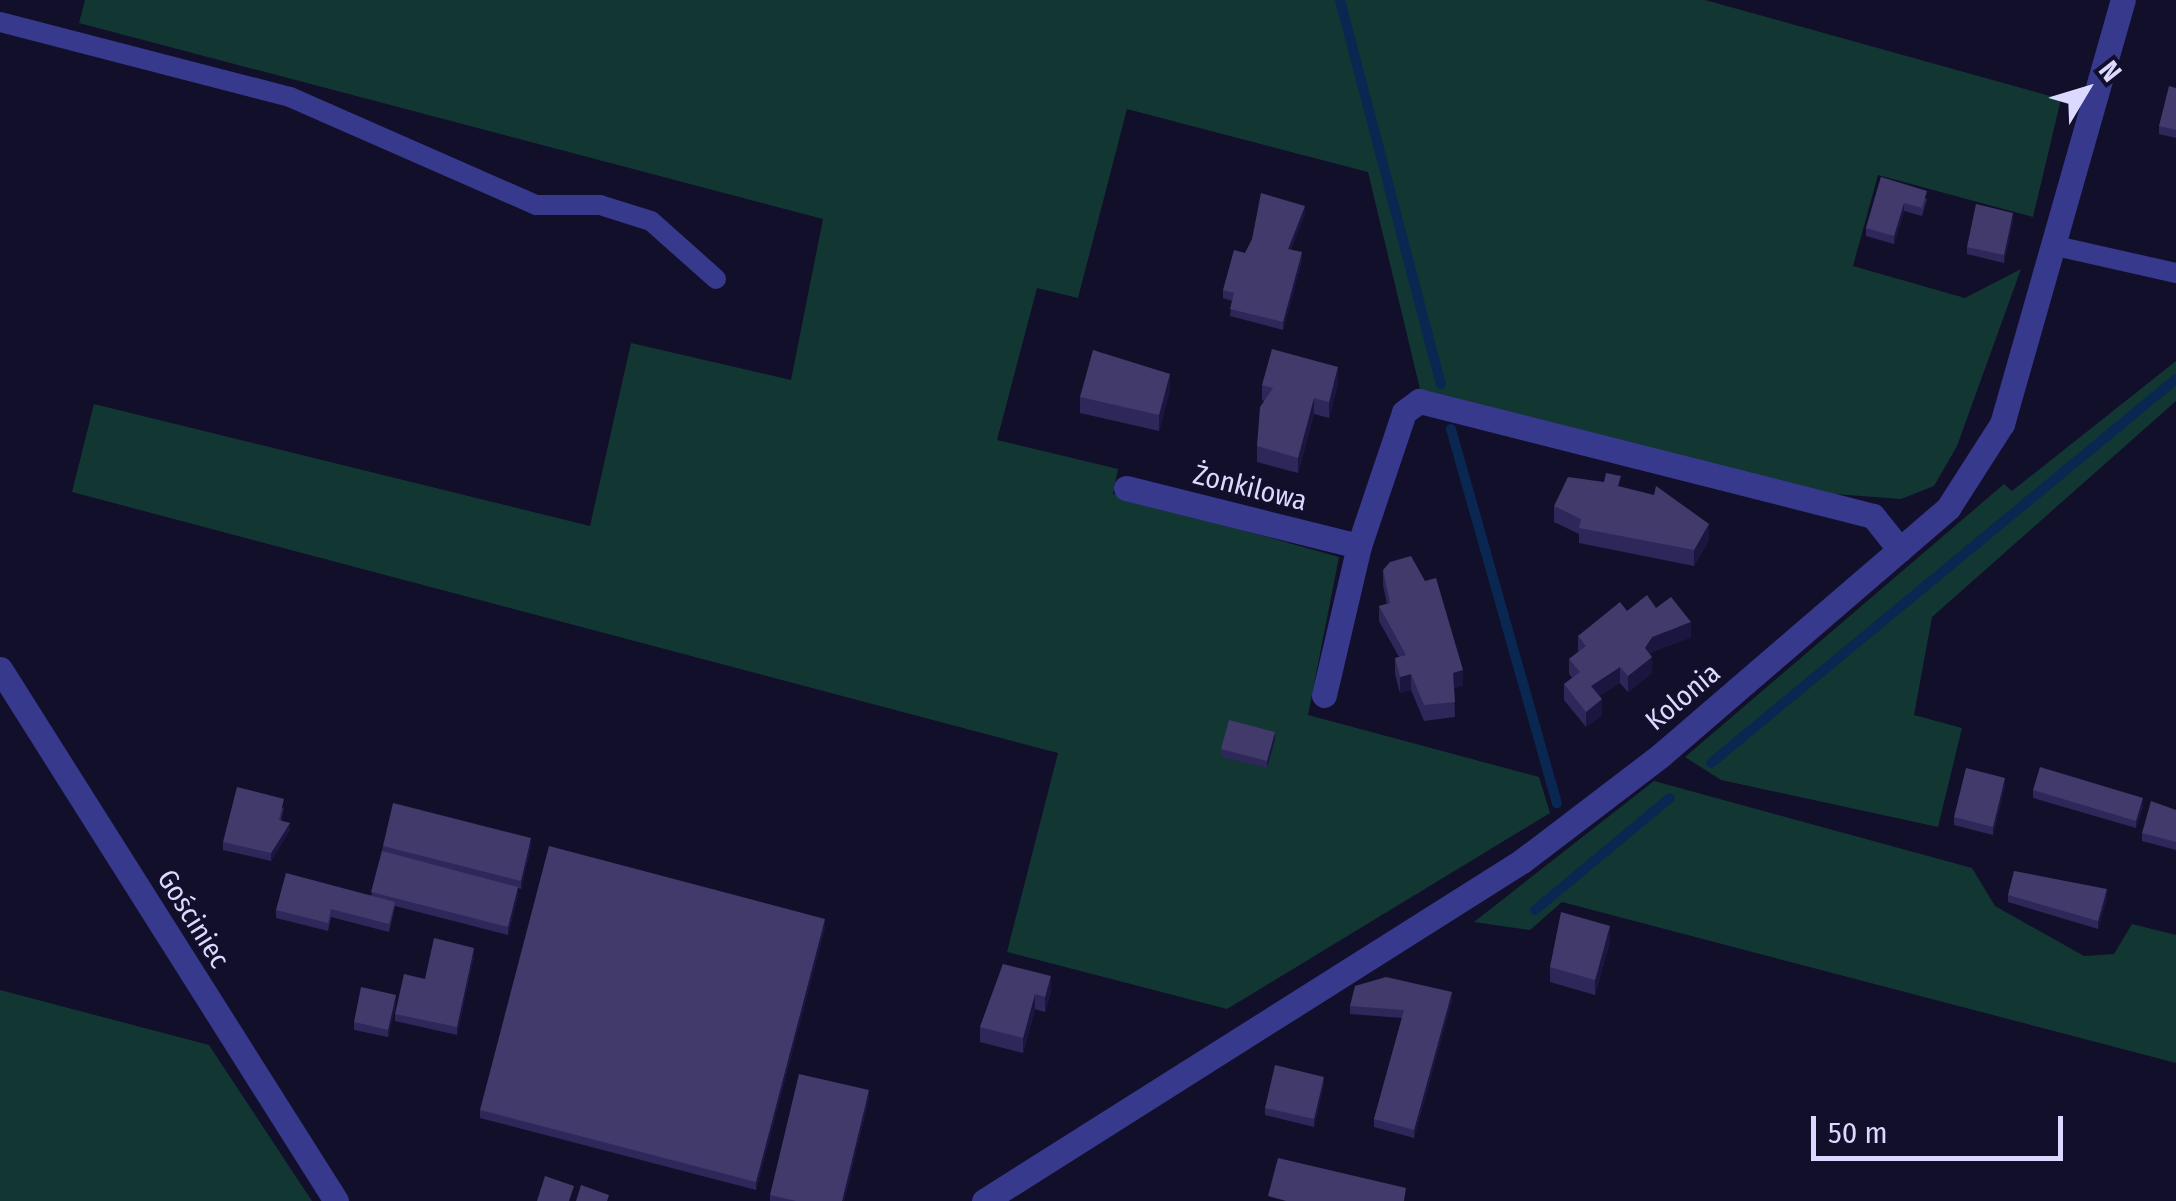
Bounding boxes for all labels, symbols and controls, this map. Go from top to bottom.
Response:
north arrow [2036,40,2136,140]
text: N [2092,54,2128,88]
street label: Żonkilowa [1190,458,1310,518]
street label: Kolonia [1639,656,1727,738]
street label: Gościniec [150,864,236,974]
scale bar [1816,1096,2068,1158]
text: 50 m [1828,1115,1888,1151]

